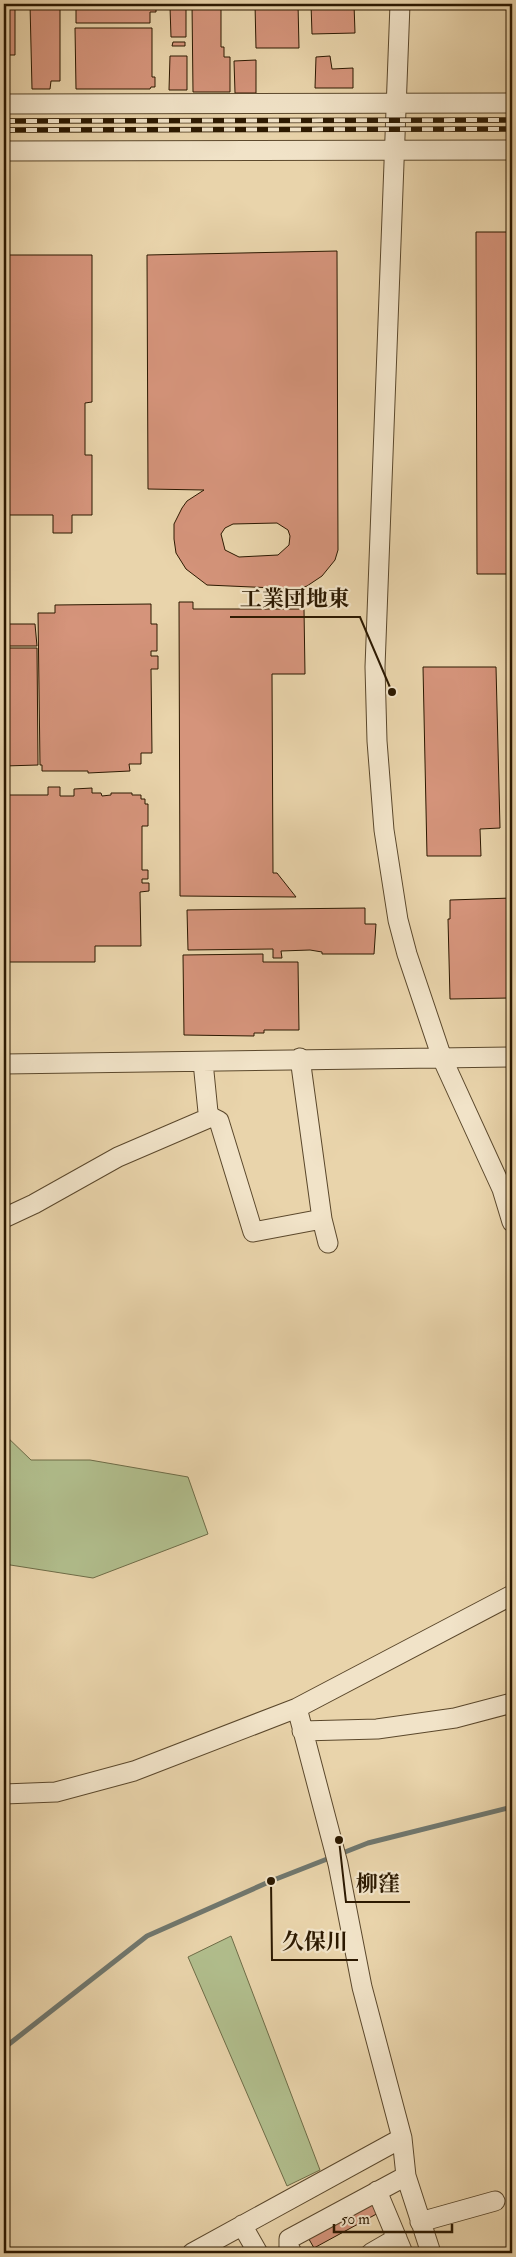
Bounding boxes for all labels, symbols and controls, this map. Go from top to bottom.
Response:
callout: 工業団地東 [230,580,360,617]
text: 工業団地東 [240,585,350,613]
callout: 柳窪 [346,1865,410,1902]
text: 柳窪 [356,1870,400,1898]
callout: 久保川 [272,1923,358,1960]
text: 久保川 [282,1928,348,1956]
scale bar [334,2202,451,2234]
text: 50 m [341,2210,370,2229]

